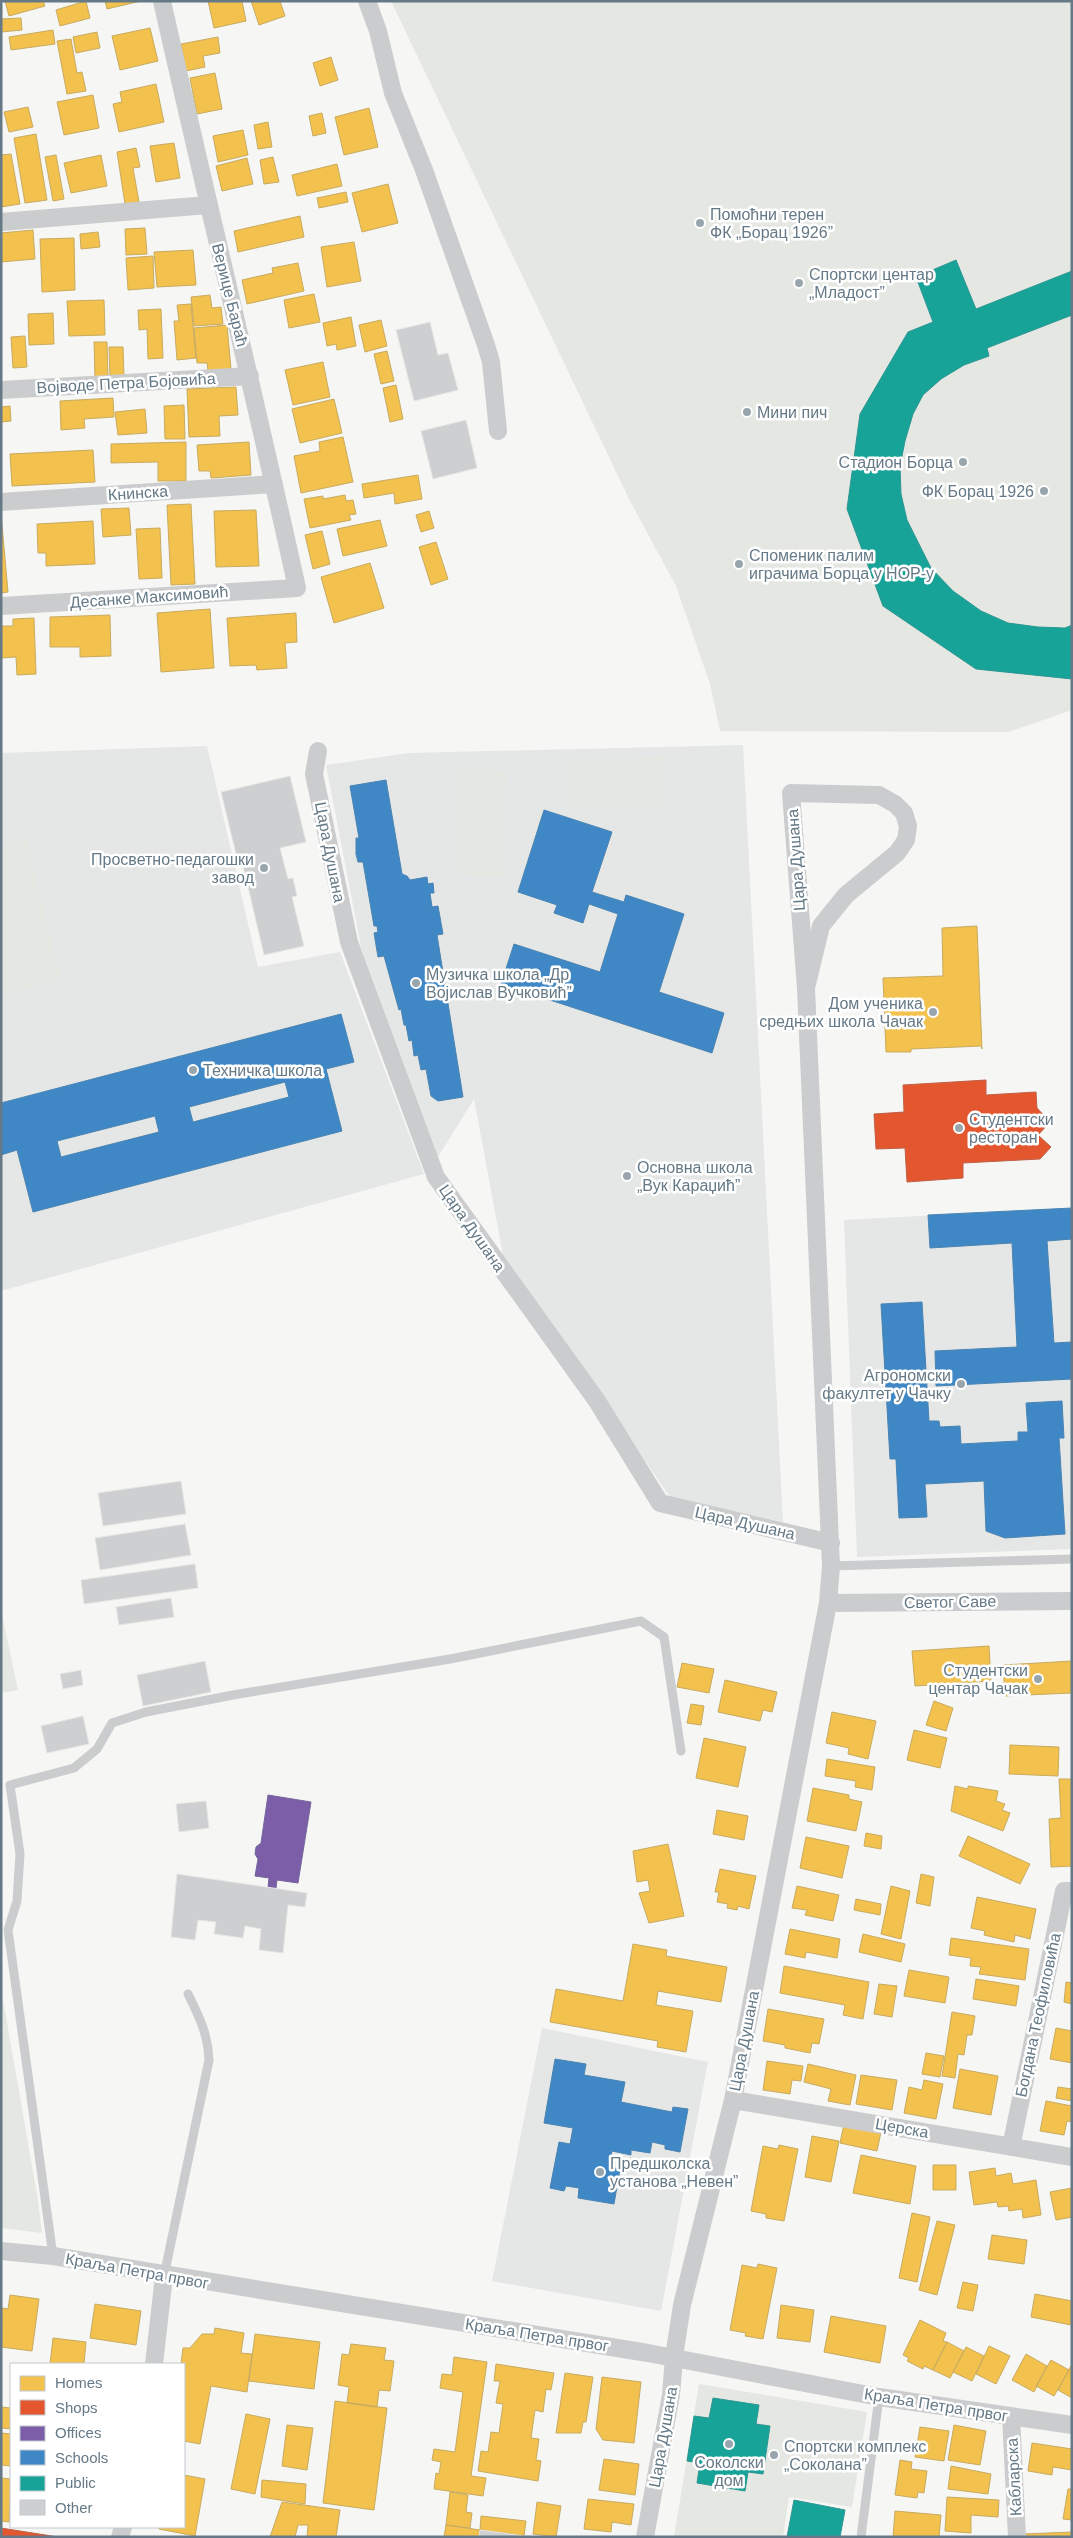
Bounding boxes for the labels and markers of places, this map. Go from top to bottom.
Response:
place label: Помоћни терен ФК „Борац 1926” [710,206,833,241]
marker: Помоћни терен ФК „Борац 1926” [694,217,706,229]
place label: Спортски центар „Младост” [809,266,934,301]
marker: Спортски центар „Младост” [793,277,805,289]
place label: Мини пич [757,404,827,421]
marker: Мини пич [741,406,753,418]
place label: Стадион Борца [839,454,953,471]
marker: Стадион Борца [957,456,969,468]
place label: ФК Борац 1926 [922,483,1034,500]
marker: ФК Борац 1926 [1038,485,1050,497]
place label: Споменик палим играчима Борца у НОР-у [749,547,934,582]
marker: Споменик палим играчима Борца у НОР-у [733,558,745,570]
place label: Просветно-педагошки завод [91,851,255,886]
marker: Просветно-педагошки завод [258,862,270,874]
place label: Музичка школа „Др Војислав Вучковић” [426,966,572,1001]
marker: Музичка школа „Др Војислав Вучковић” [410,977,422,989]
place label: Дом ученика средњих школа Чачак [759,995,924,1030]
marker: Дом ученика средњих школа Чачак [927,1006,939,1018]
place label: Техничка школа [203,1062,322,1079]
marker: Техничка школа [187,1064,199,1076]
place label: Студентски ресторан [969,1111,1054,1146]
marker: Студентски ресторан [953,1122,965,1134]
place label: Основна школа „Вук Караџић” [637,1159,753,1194]
marker: Основна школа „Вук Караџић” [621,1170,633,1182]
place label: Агрономски факултет у Чачку [822,1367,951,1402]
marker: Агрономски факултет у Чачку [955,1378,967,1390]
place label: Студентски центар Чачак [928,1662,1029,1697]
marker: Студентски центар Чачак [1032,1673,1044,1685]
place label: Предшколска установа „Невен” [610,2155,738,2190]
marker: Предшколска установа „Невен” [594,2166,606,2178]
marker: Соколски дом [723,2438,735,2450]
place label: Спортски комплекс „Соколана” [784,2438,926,2473]
marker: Спортски комплекс „Соколана” [768,2449,780,2461]
place label: Соколски дом [694,2454,764,2489]

